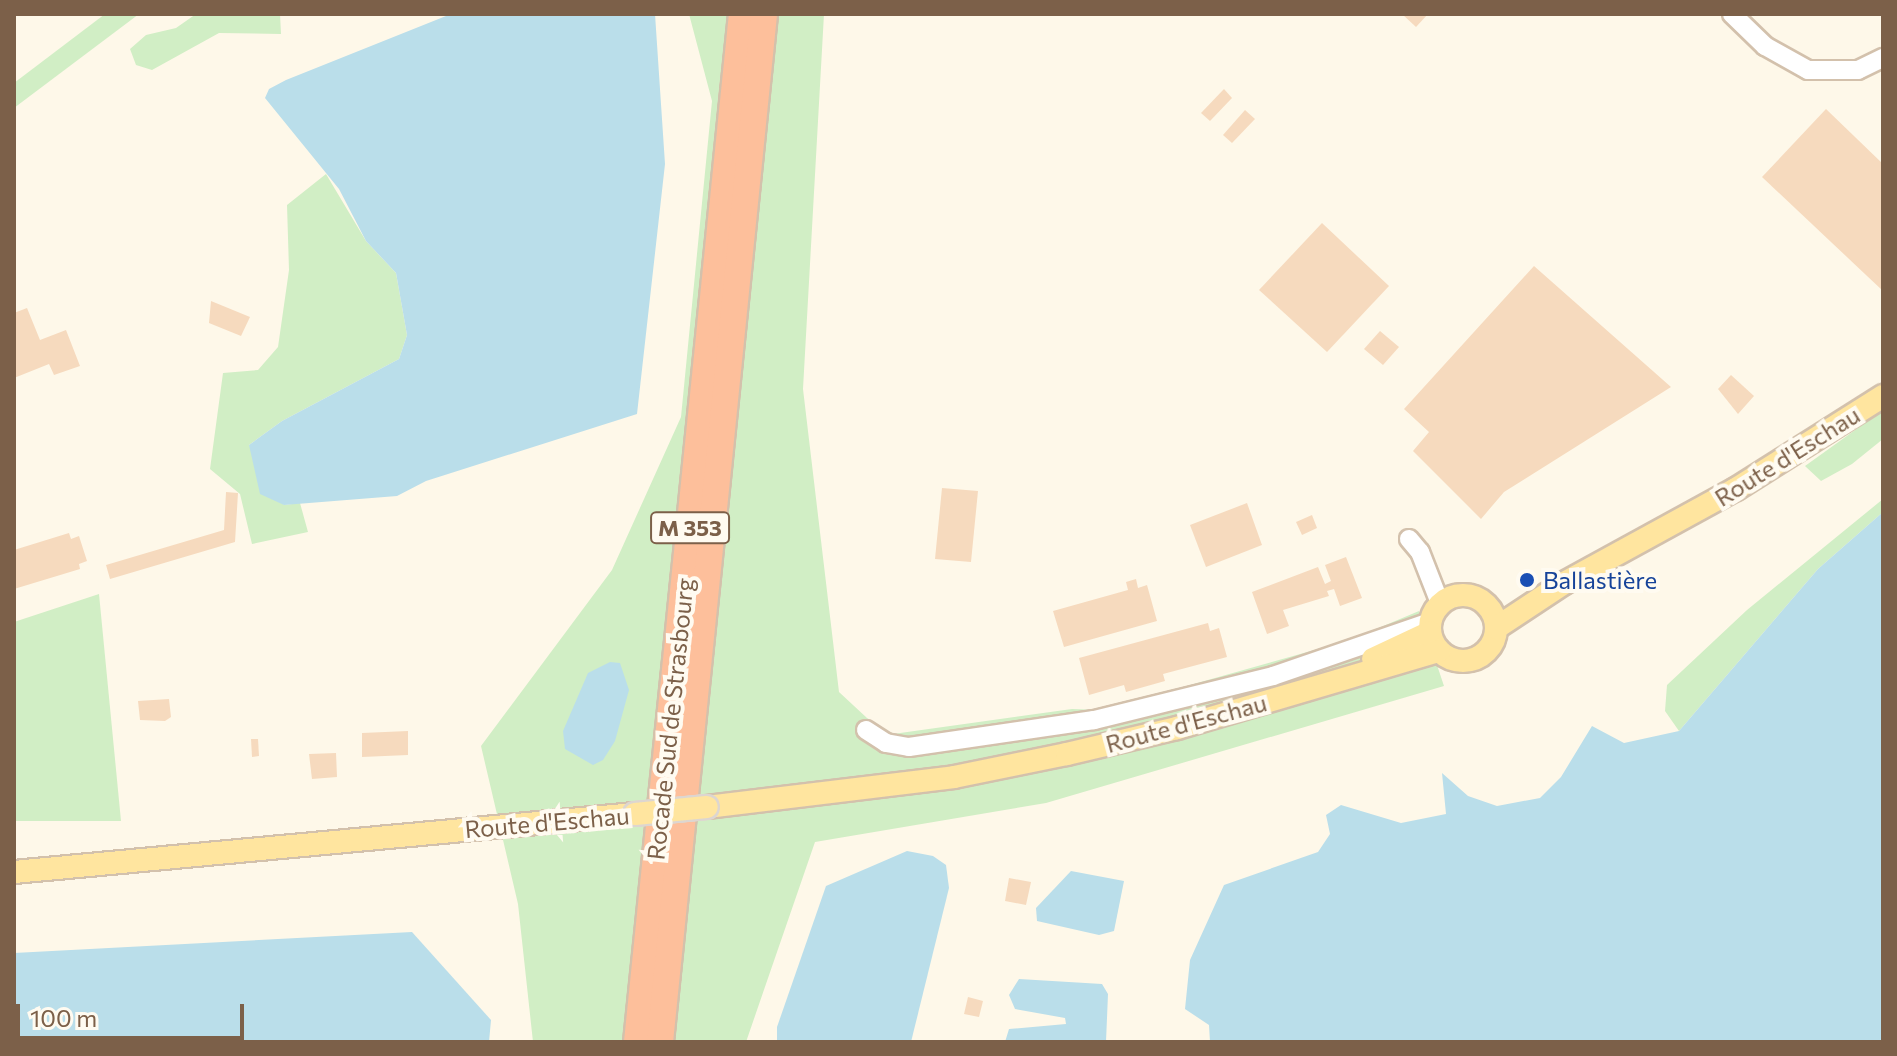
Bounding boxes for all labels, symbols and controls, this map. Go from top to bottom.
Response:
street label: Route d'Eschau [1709,400,1865,512]
road number: M 353 [650,510,730,546]
place label: Ballastière [1543,566,1657,594]
marker: Ballastière [1518,571,1536,589]
street label: Rocade Sud de Strasbourg [641,577,699,861]
street label: Route d'Eschau [1102,688,1270,758]
street label: Route d'Eschau [463,800,631,844]
scale bar [20,988,248,1038]
text: 100 m [30,1003,97,1032]

